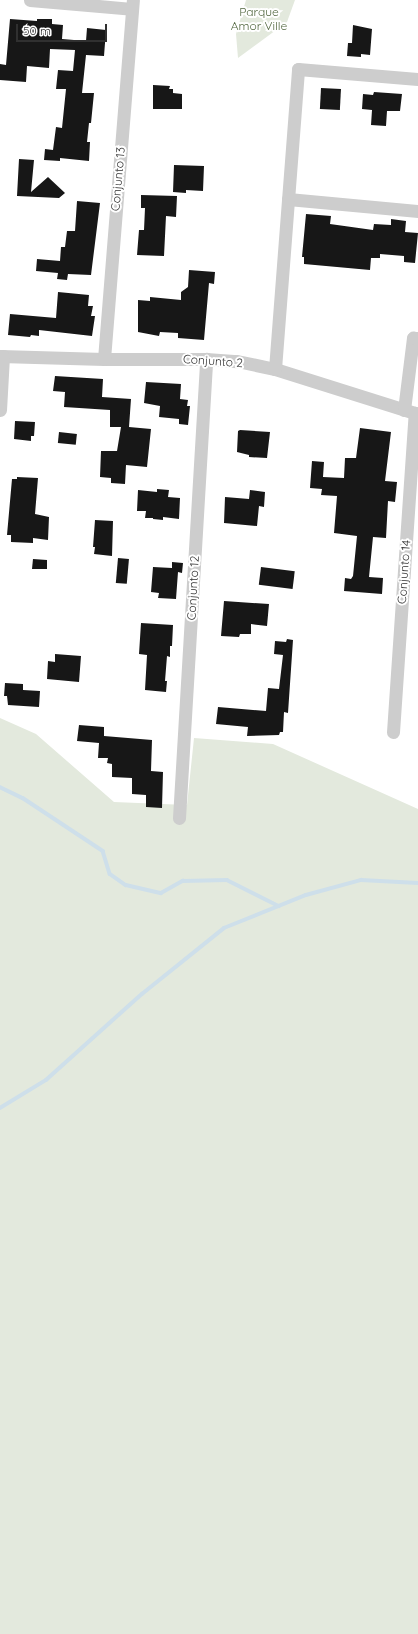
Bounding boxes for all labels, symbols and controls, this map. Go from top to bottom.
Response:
park label: Parque Amor Ville [231,5,287,33]
scale bar [18,16,109,42]
text: 50 m [23,23,51,38]
street label: Conjunto 13 [108,146,128,212]
street label: Conjunto 2 [182,352,244,370]
street label: Conjunto 14 [395,540,413,604]
street label: Conjunto 12 [184,555,202,621]

